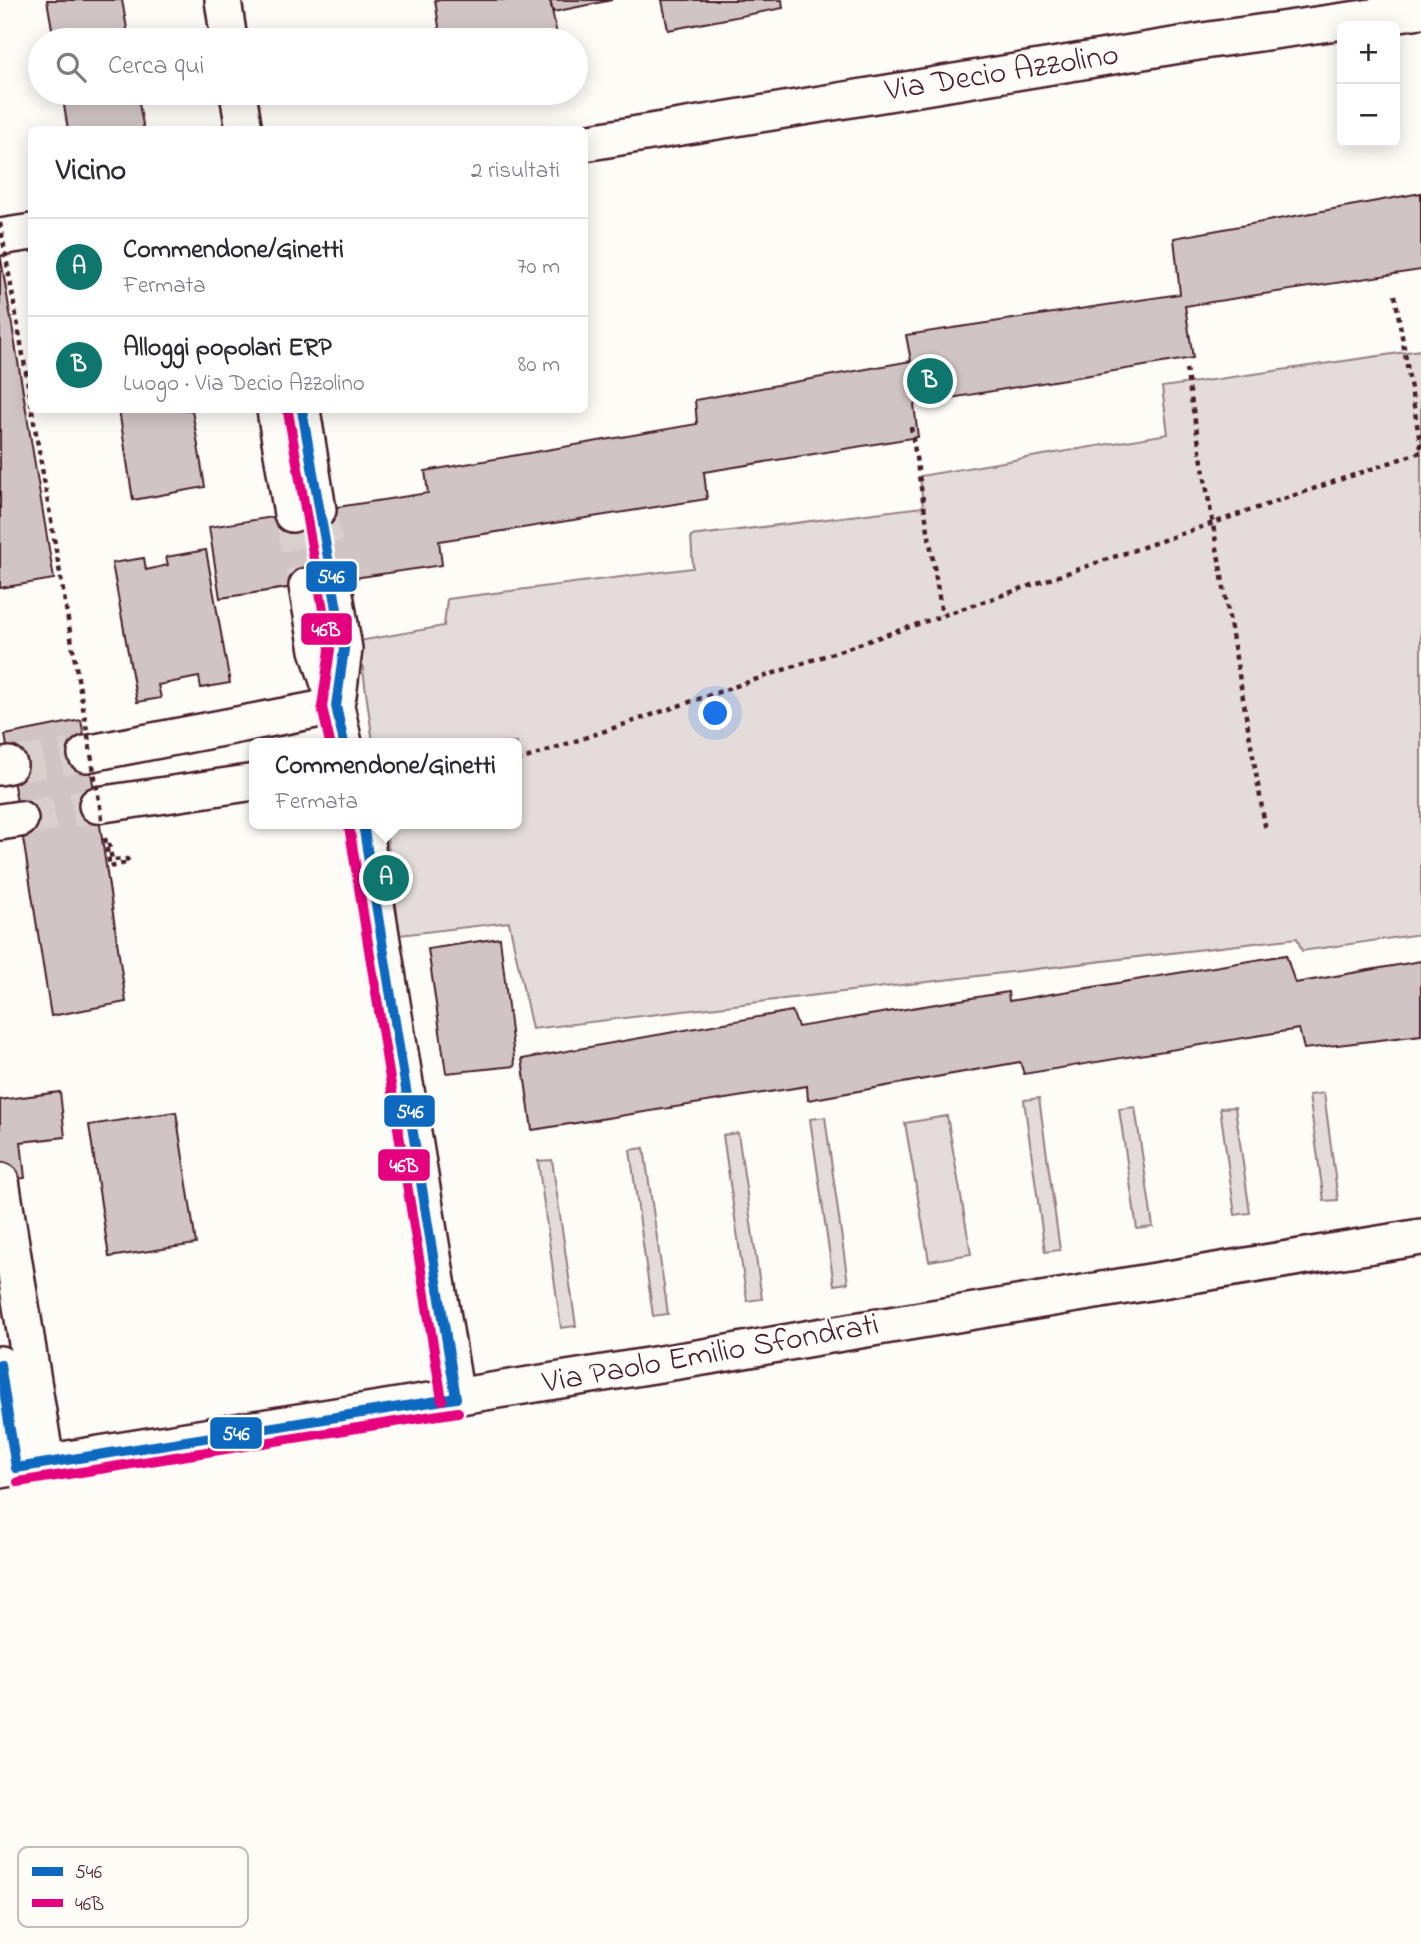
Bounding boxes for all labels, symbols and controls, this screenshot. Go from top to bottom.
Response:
map controls [1337,21,1400,147]
button: + [1337,21,1400,84]
search box [28,28,588,105]
street label: Via Decio Azzolino [881,32,1122,116]
icon: search [52,48,90,86]
text: Cerca qui [108,48,204,86]
button: − [1337,84,1400,147]
text: Vicino [56,150,126,194]
text: 2 risultati [471,155,560,188]
text: Commendone/Ginetti [123,232,344,270]
text: A [72,251,86,284]
text: 70 m [517,251,560,284]
text: Fermata [123,270,206,303]
text: Alloggi popolari ERP [123,330,332,368]
text: B [71,349,87,382]
text: 80 m [518,349,560,382]
pin: B [907,355,953,407]
text: Luogo · Via Decio Azzolino [123,368,365,401]
line badge: 546 [305,560,358,593]
text: 546 [317,565,345,592]
line badge: 46B [300,612,353,646]
text: 46B [312,618,341,645]
your location [698,696,732,730]
popup [249,738,522,829]
text: Commendone/Ginetti [275,748,496,786]
text: Fermata [275,786,358,819]
pin: A [363,852,409,904]
line badge: 546 [383,1094,436,1128]
text: 546 [396,1100,424,1127]
line badge: 46B [377,1148,431,1182]
text: 46B [390,1154,419,1181]
street label: Via Paolo Emilio Sfondrati [538,1302,883,1408]
line badge: 546 [209,1416,263,1450]
text: 546 [222,1422,250,1449]
legend [18,1847,248,1927]
text: 546 [75,1860,102,1887]
text: 46B [75,1892,104,1919]

